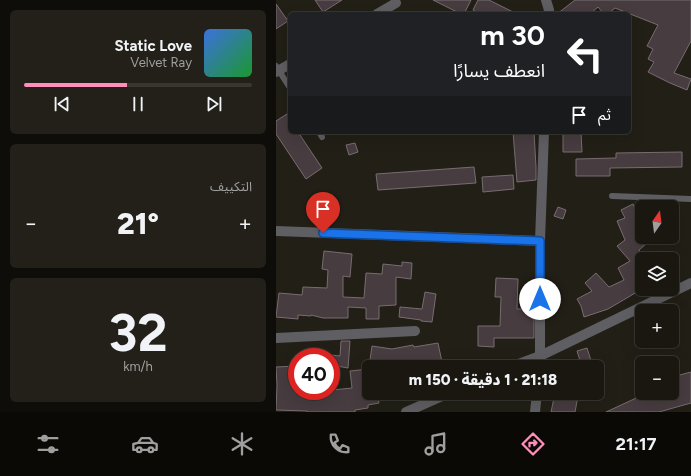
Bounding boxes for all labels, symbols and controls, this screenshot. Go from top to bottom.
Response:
text: 30 m [480,18,545,52]
icon: left [559,28,611,80]
text: Static Love [114,37,192,55]
text: Velvet Ray [130,55,192,70]
text: انعطف يسارًا [453,60,545,82]
icon: previous [51,93,73,115]
icon: pause [127,93,149,115]
icon: next [203,93,225,115]
icon: arrive [568,104,590,126]
text: ثم [598,106,611,124]
text: التكييف [210,179,252,194]
pin [306,192,340,233]
icon: arrive [312,198,334,220]
north arrow [635,200,679,244]
map controls [635,200,679,400]
text: 21° [117,205,159,242]
text: − [24,210,38,237]
text: + [238,210,252,237]
button: layers [635,252,679,296]
position arrow [519,278,561,320]
text: 32 [108,302,168,364]
button: + [635,304,679,348]
speed limit sign: 40 [288,348,340,400]
button: − [635,356,679,400]
text: km/h [123,359,153,374]
text: 21:18 · 1 دقيقة · 150 m [409,371,557,389]
icon: filters [34,430,62,458]
icon: car [131,430,159,458]
icon: climate [228,430,256,458]
icon: phone [325,430,353,458]
icon: music [422,430,450,458]
icon: directions [519,430,547,458]
text: 21:17 [616,433,657,455]

